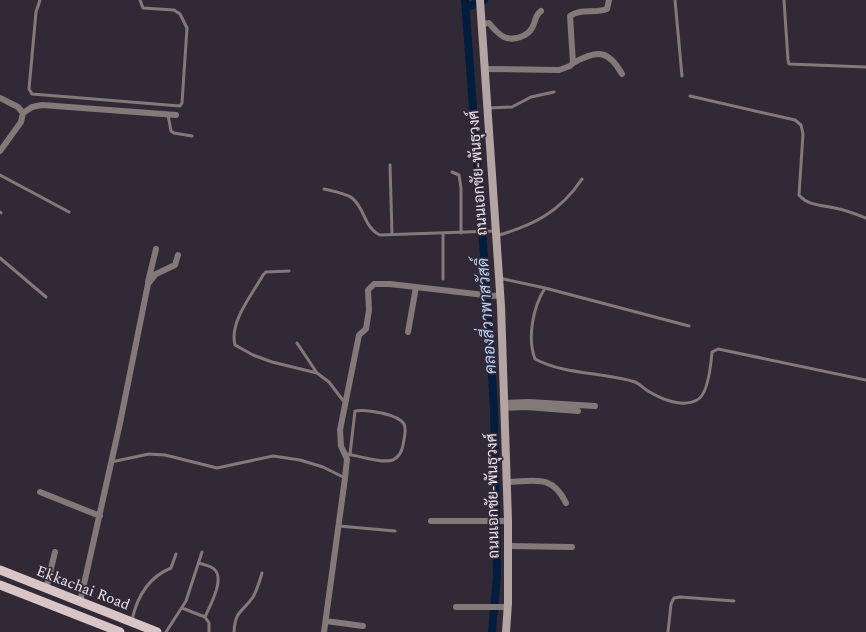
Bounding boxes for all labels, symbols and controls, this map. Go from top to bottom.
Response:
street label: ถนนเอกชัย-พันธุวงศ์ [462,110,494,236]
water label: คลองสี่วาพาสวัสดิ์ [468,254,503,375]
street label: ถนนเอกชัย-พันธุวงศ์ [480,433,506,559]
street label: Ekkachai Road [33,560,133,616]

